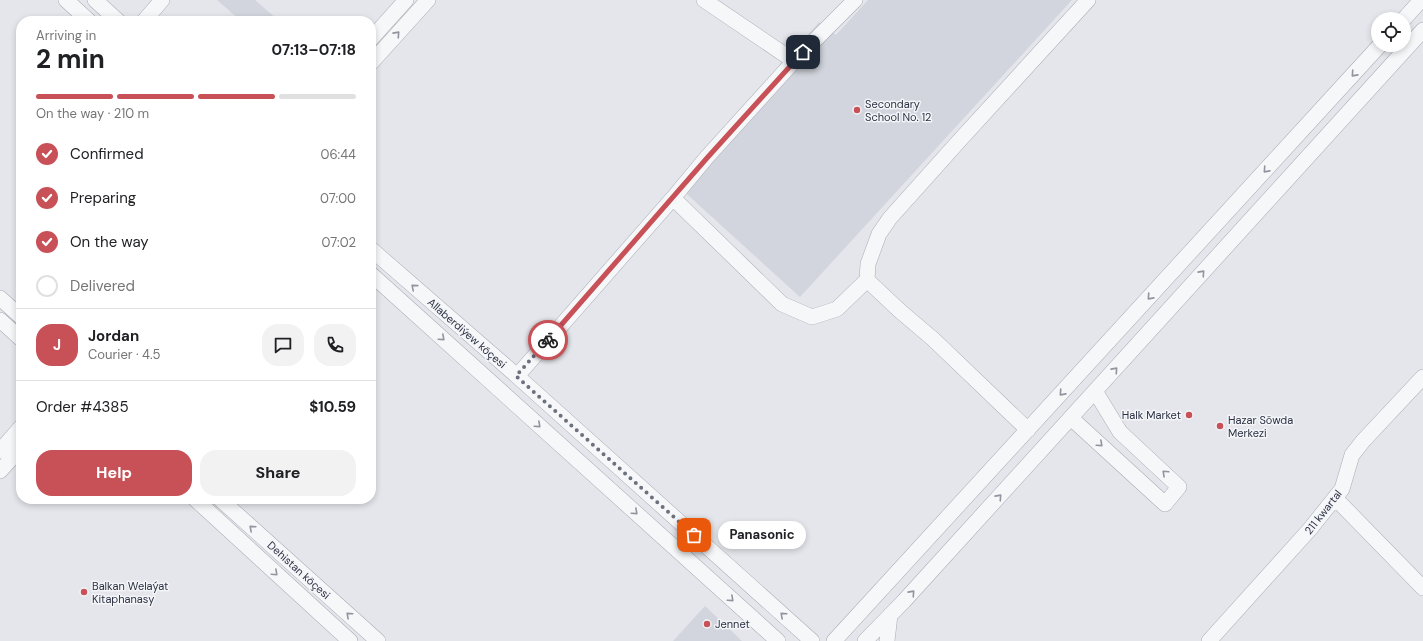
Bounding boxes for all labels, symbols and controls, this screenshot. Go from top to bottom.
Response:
map controls [1371,12,1411,52]
button: locate [1371,12,1411,52]
text: Arriving in [36,27,96,44]
one-way arrow [392,31,400,39]
pin [786,35,820,69]
text: 07:13–07:18 [271,40,356,60]
icon: home [792,41,814,63]
text: 2 min [36,42,105,76]
one-way arrow [1351,69,1359,77]
place label: Secondary School No. 12 [865,97,931,124]
text: On the way · 210 m [36,105,149,122]
marker: Secondary School No. 12 [852,105,862,115]
icon: check [36,143,58,165]
text: Confirmed [70,144,144,164]
text: 06:44 [321,146,356,163]
one-way arrow [1263,165,1271,173]
icon: check [36,187,58,209]
text: Preparing [70,188,136,208]
text: 07:00 [320,190,356,207]
icon: check [36,231,58,253]
text: On the way [70,232,149,252]
text: 07:02 [321,234,356,251]
one-way arrow [1197,270,1205,278]
text: Delivered [70,276,135,296]
one-way arrow [411,284,419,291]
one-way arrow [1148,292,1155,299]
street label: Allaberdiýew köçesi [425,295,509,371]
courier [528,320,568,360]
button: chat [262,324,304,366]
button: phone [314,324,356,366]
text: Jordan [88,326,139,346]
icon: bike [537,329,559,351]
one-way arrow [437,333,444,340]
text: J [53,335,61,355]
text: Courier · 4.5 [88,346,161,363]
one-way arrow [1110,367,1117,374]
one-way arrow [1060,388,1067,395]
text: Order #4385 [36,397,129,417]
text: $10.59 [309,397,356,417]
place label: Halk Market [1122,408,1181,422]
marker: Halk Market [1184,410,1194,420]
place label: Hazar Söwda Merkezi [1228,413,1293,440]
one-way arrow [533,420,541,428]
marker: Hazar Söwda Merkezi [1215,421,1225,431]
one-way arrow [1095,440,1102,447]
button: Help [36,450,192,496]
button: Share [200,450,356,496]
one-way arrow [1162,471,1169,478]
street label: 211 kwartal [1301,487,1345,537]
one-way arrow [994,494,1002,502]
one-way arrow [630,507,637,514]
pin [677,518,711,552]
callout: Panasonic [718,521,806,549]
icon: bag [683,524,705,546]
one-way arrow [250,526,257,533]
text: Panasonic [729,526,795,543]
street label: Dehistan köçesi [265,538,333,602]
one-way arrow [270,568,278,576]
place label: Balkan Welaýat Kitaphanasy [92,579,168,606]
marker: Balkan Welaýat Kitaphanasy [79,587,89,597]
one-way arrow [907,590,914,598]
one-way arrow [726,594,734,602]
one-way arrow [346,612,354,620]
one-way arrow [780,612,788,620]
place label: Jennet [715,617,750,631]
marker: Jennet [702,619,712,629]

